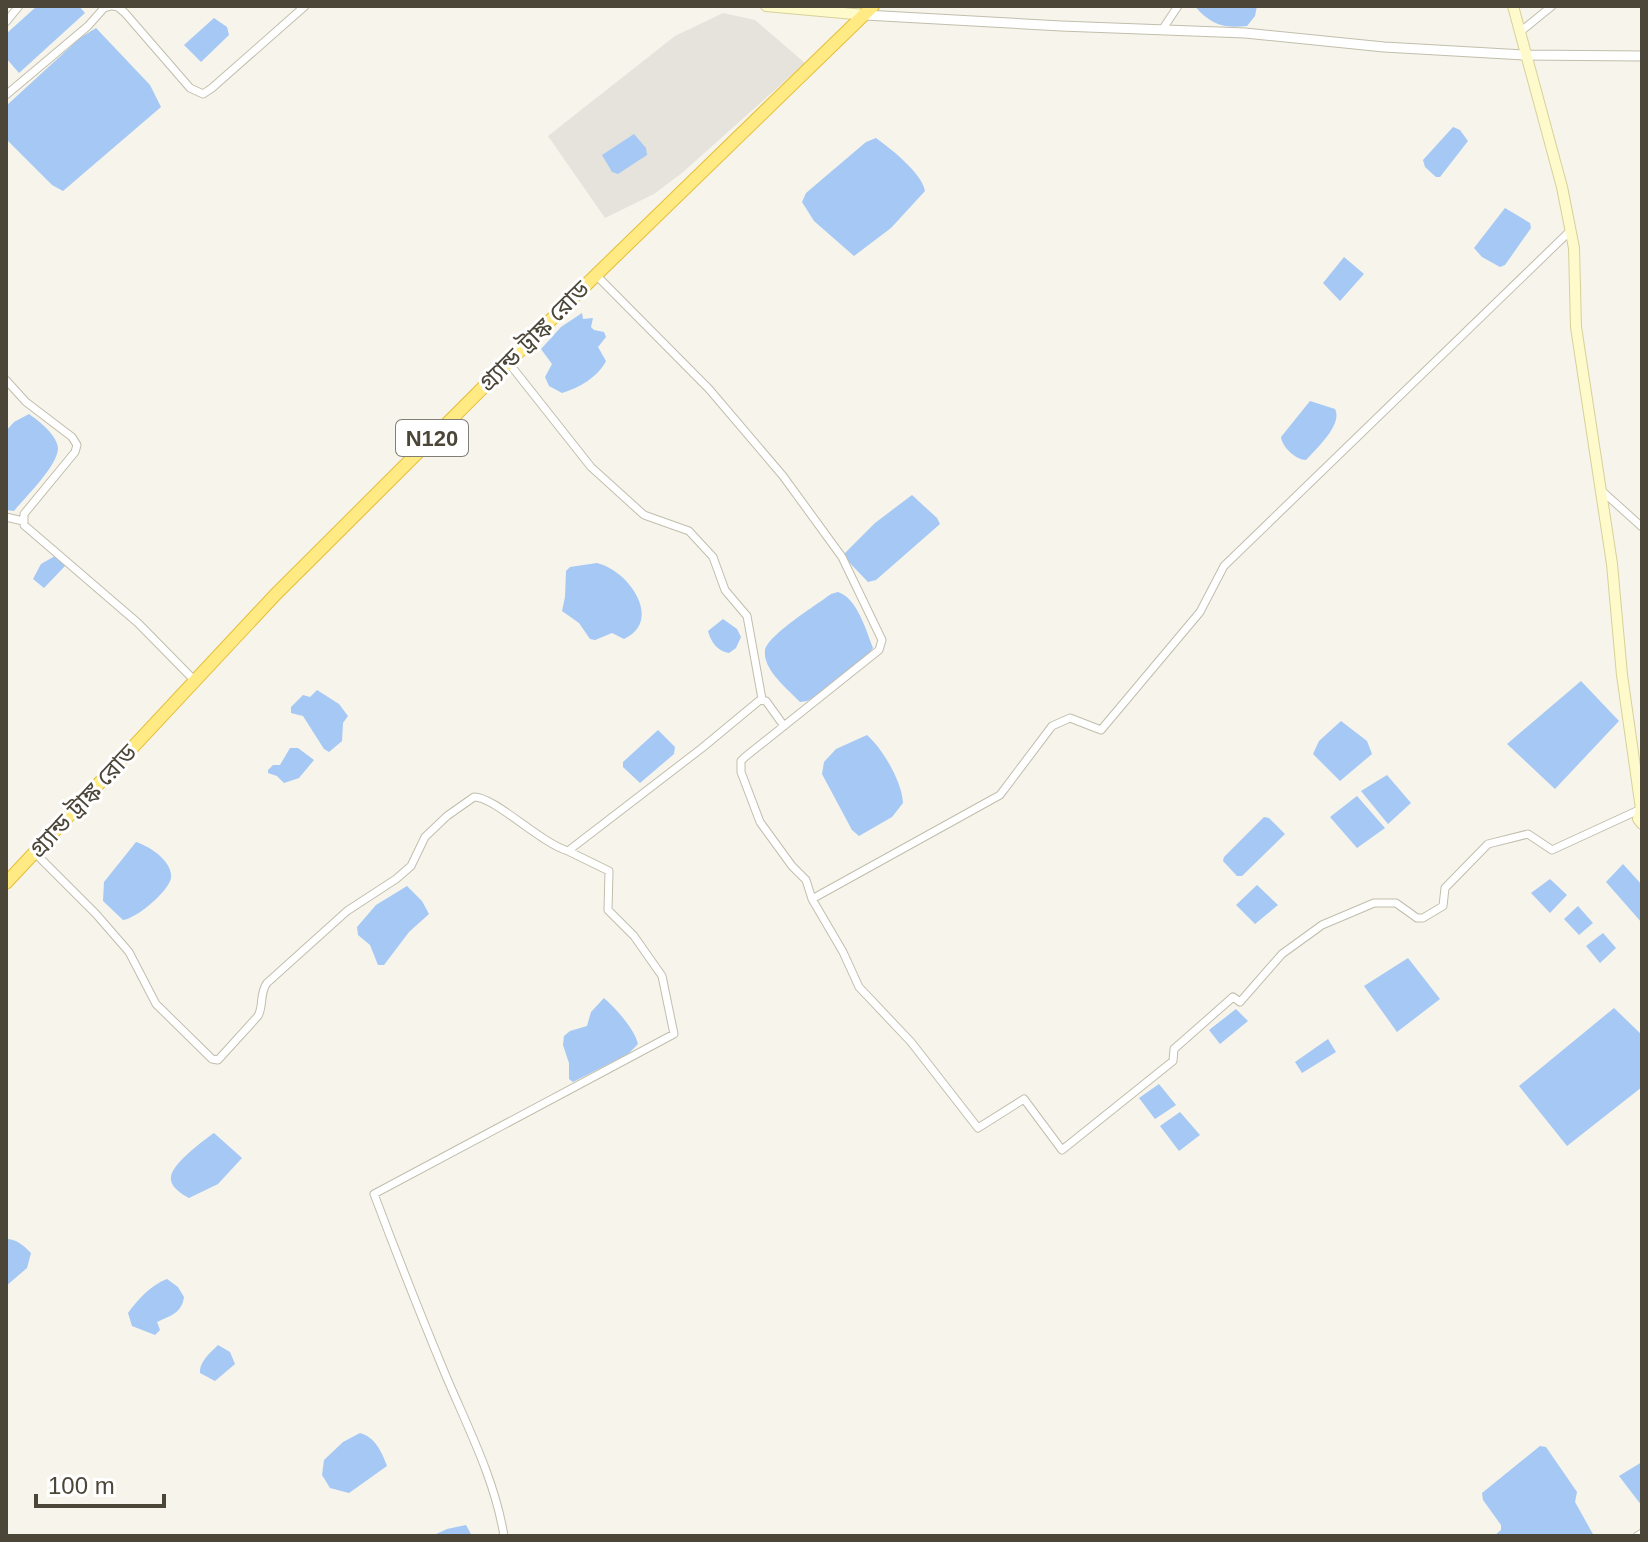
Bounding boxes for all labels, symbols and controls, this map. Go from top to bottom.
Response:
street label: গ্র্যান্ড ট্রাঙ্ক রোড [473,274,595,396]
road number: N120 [396,420,468,456]
street label: গ্র্যান্ড ট্রাঙ্ক রোড [23,738,142,863]
scale bar [36,1458,164,1508]
text: 100 m [48,1472,115,1499]

